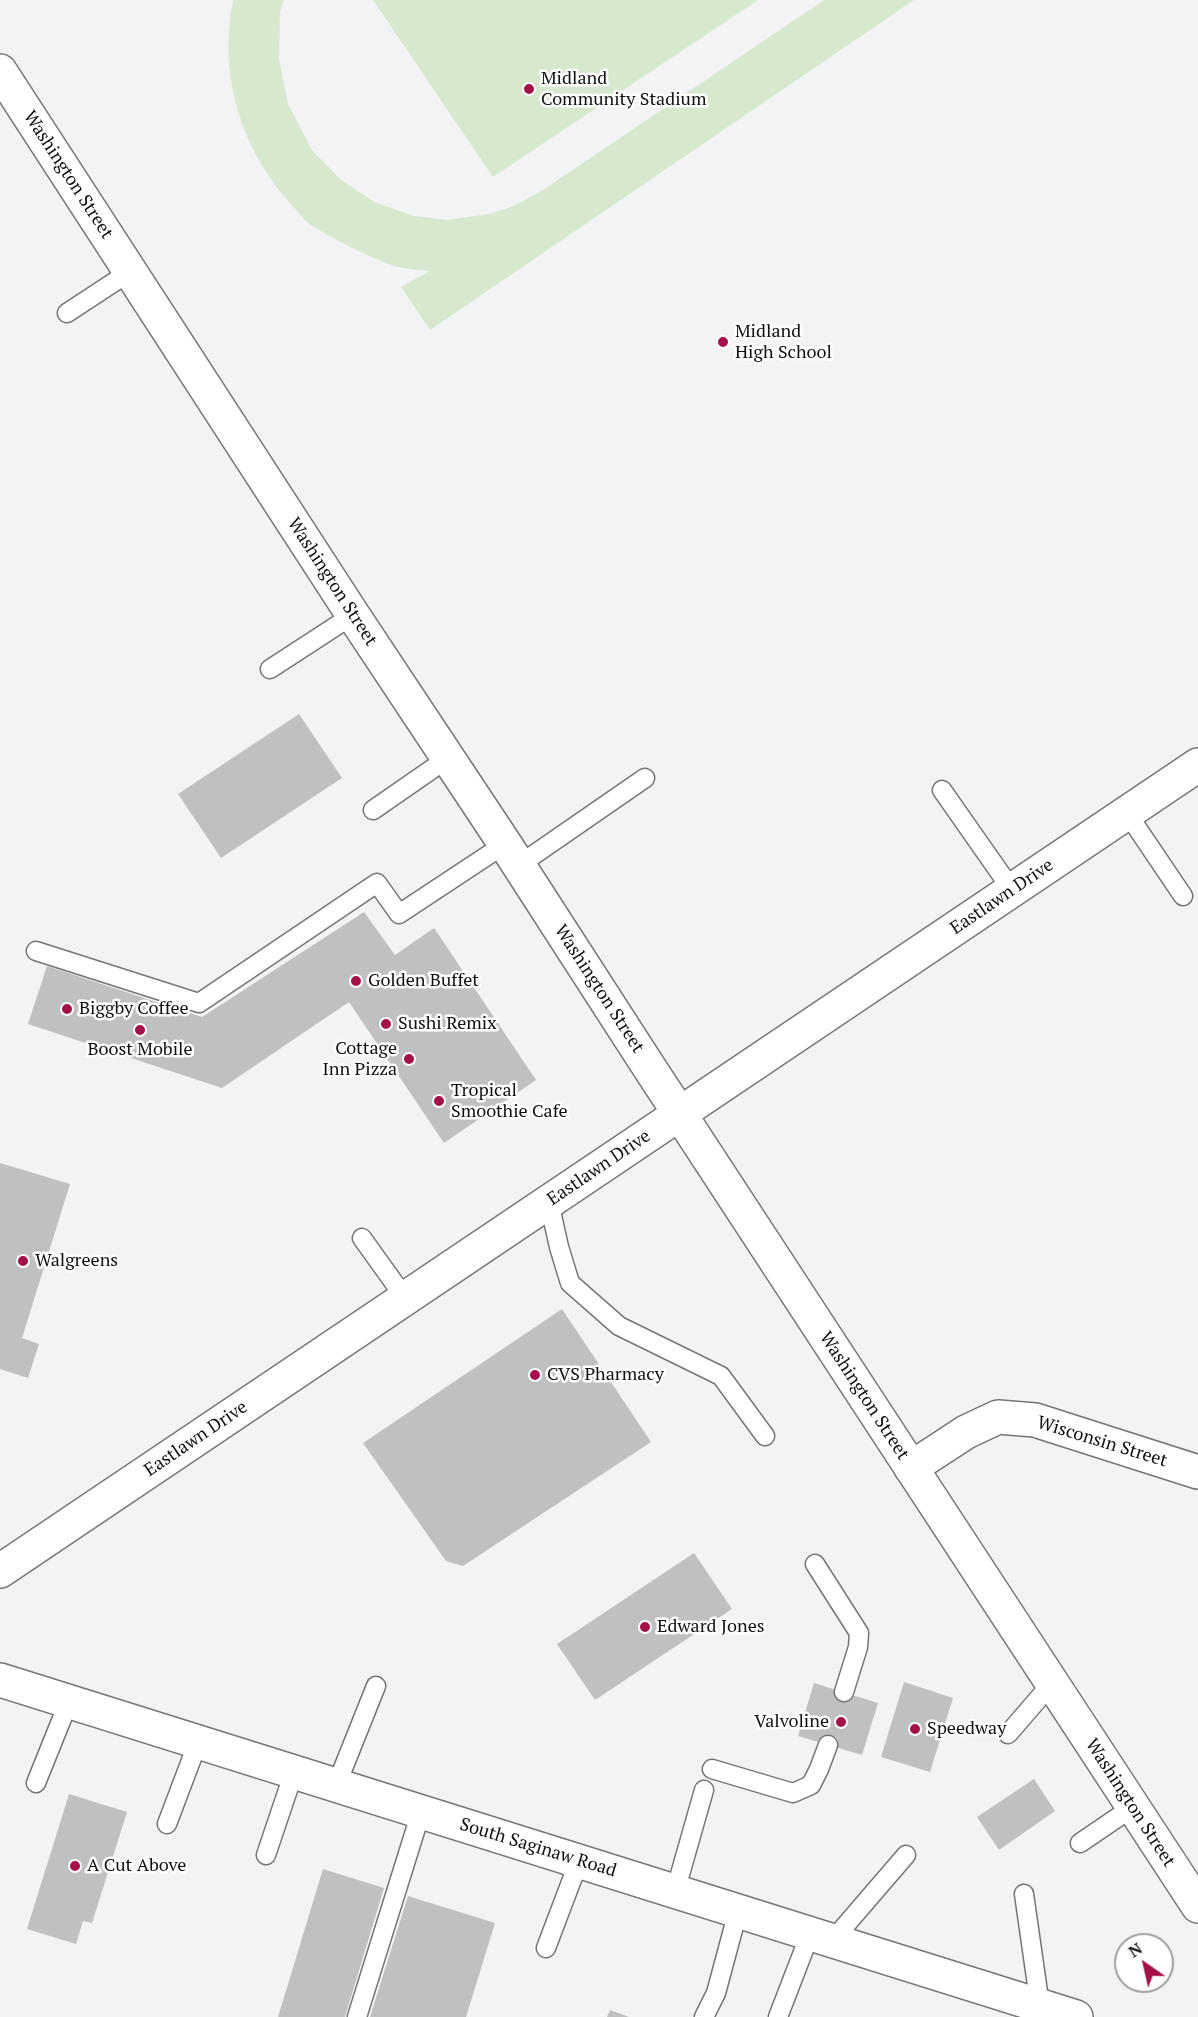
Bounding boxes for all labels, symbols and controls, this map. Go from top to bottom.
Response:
place label: Midland Community Stadium [541,68,706,110]
marker: Midland Community Stadium [522,82,536,96]
street label: Washington Street [19,107,117,243]
place label: Midland High School [735,321,832,364]
marker: Midland High School [716,335,730,349]
street label: Washington Street [283,514,381,650]
street label: Eastlawn Drive [946,855,1058,939]
street label: Washington Street [550,921,648,1057]
place label: Golden Buffet [368,970,479,992]
marker: Golden Buffet [349,974,363,988]
place label: Biggby Coffee [79,998,189,1020]
marker: Biggby Coffee [60,1002,74,1016]
place label: Sushi Remix [398,1013,497,1035]
marker: Sushi Remix [379,1017,393,1031]
marker: Boost Mobile [133,1023,147,1037]
place label: Cottage Inn Pizza [323,1038,397,1080]
place label: Boost Mobile [87,1039,193,1061]
marker: Cottage Inn Pizza [402,1052,416,1066]
place label: Tropical Smoothie Cafe [451,1080,568,1122]
marker: Tropical Smoothie Cafe [432,1094,446,1108]
street label: Eastlawn Drive [543,1126,655,1210]
place label: Walgreens [35,1250,118,1272]
marker: Walgreens [16,1254,30,1268]
street label: Washington Street [815,1328,913,1464]
place label: CVS Pharmacy [547,1364,664,1386]
marker: CVS Pharmacy [528,1368,542,1382]
street label: Eastlawn Drive [140,1397,252,1481]
street label: Wisconsin Street [1034,1412,1170,1472]
place label: Edward Jones [657,1616,765,1638]
marker: Edward Jones [638,1620,652,1634]
place label: Valvoline [754,1711,829,1733]
marker: Valvoline [834,1715,848,1729]
place label: Speedway [927,1718,1006,1740]
marker: Speedway [908,1722,922,1736]
street label: Washington Street [1081,1735,1179,1871]
street label: South Saginaw Road [457,1814,619,1882]
place label: A Cut Above [87,1855,186,1877]
marker: A Cut Above [68,1859,82,1873]
north arrow [1114,1933,1174,1993]
text: N [1124,1937,1146,1962]

